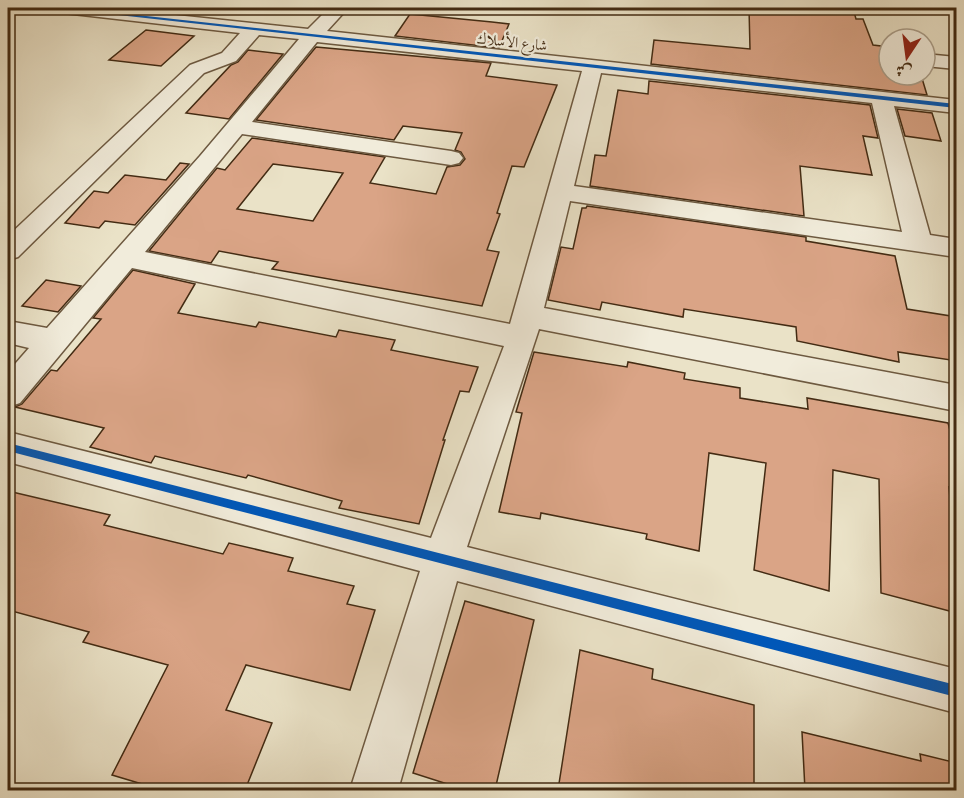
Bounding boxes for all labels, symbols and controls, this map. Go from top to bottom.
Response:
street label: شارع الأسلاك [475,27,548,59]
north arrow [877,27,937,87]
text: ش [894,60,914,82]

